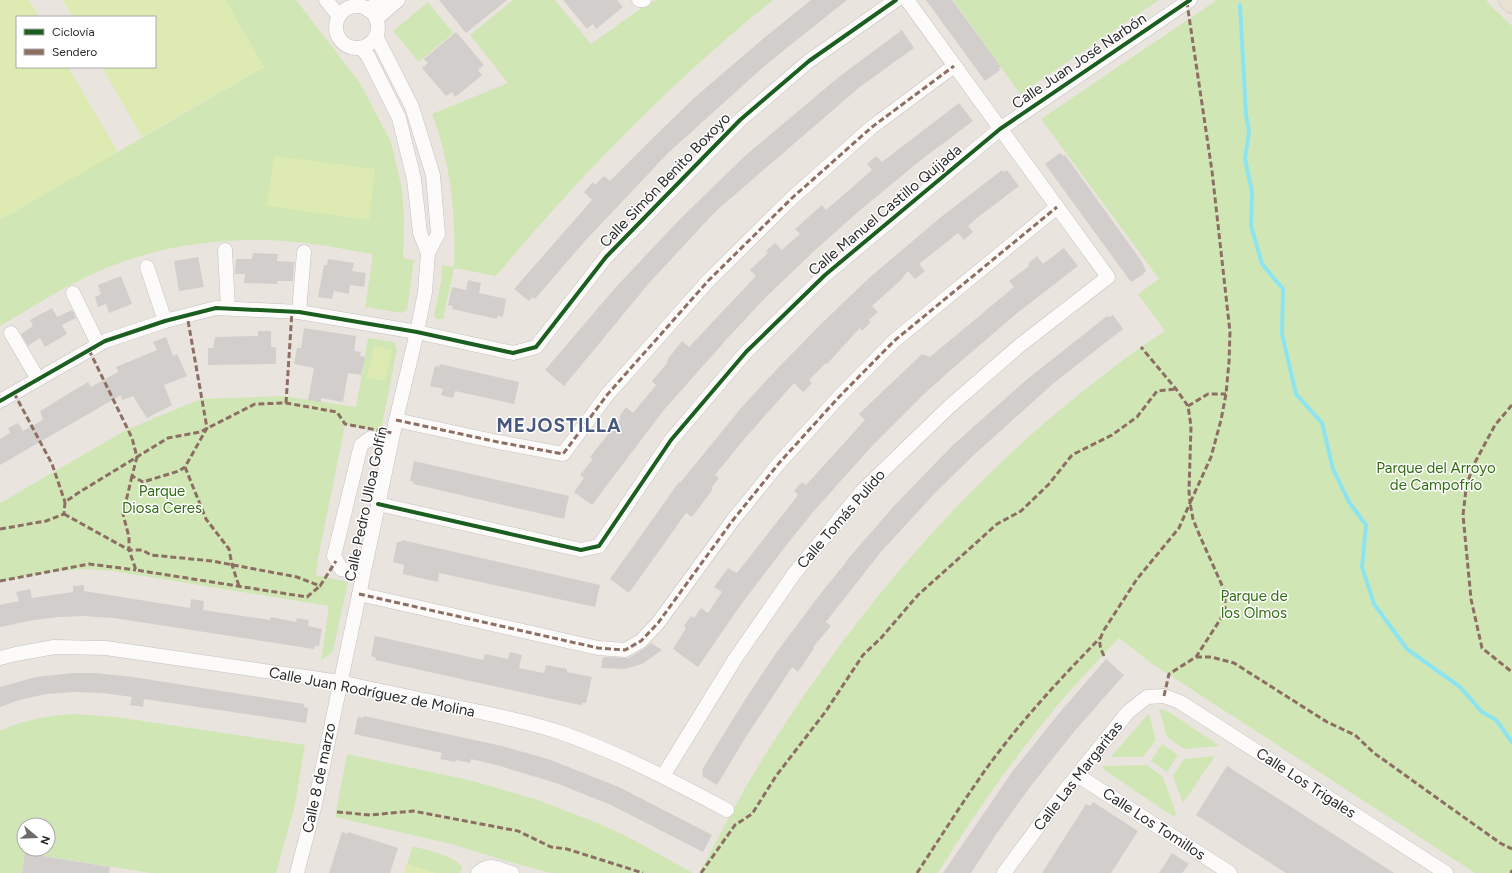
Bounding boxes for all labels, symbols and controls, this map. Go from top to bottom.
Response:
street label: Calle Juan José Narbón [1008,9,1150,113]
legend [16,16,156,68]
text: Ciclovía [52,25,95,39]
text: Sendero [52,45,97,59]
street label: Calle Simón Benito Boxoyo [596,109,734,251]
street label: Calle Manuel Castillo Quijada [805,141,965,279]
district label: MEJOSTILLA [496,414,622,437]
street label: Calle Pedro Ulloa Golfín [341,425,391,583]
park label: Parque del Arroyo de Campofrío [1376,459,1496,494]
street label: Calle Tomás Pulido [793,466,889,572]
park label: Parque Diosa Ceres [122,482,202,517]
park label: Parque de los Olmos [1220,587,1288,622]
street label: Calle Juan Rodríguez de Molina [267,663,477,721]
street label: Calle Las Margaritas [1030,718,1126,834]
street label: Calle 8 de marzo [299,721,340,835]
street label: Calle Los Trigales [1253,744,1359,822]
street label: Calle Los Tomillos [1099,784,1209,864]
north arrow [16,817,56,857]
text: N [37,834,53,846]

